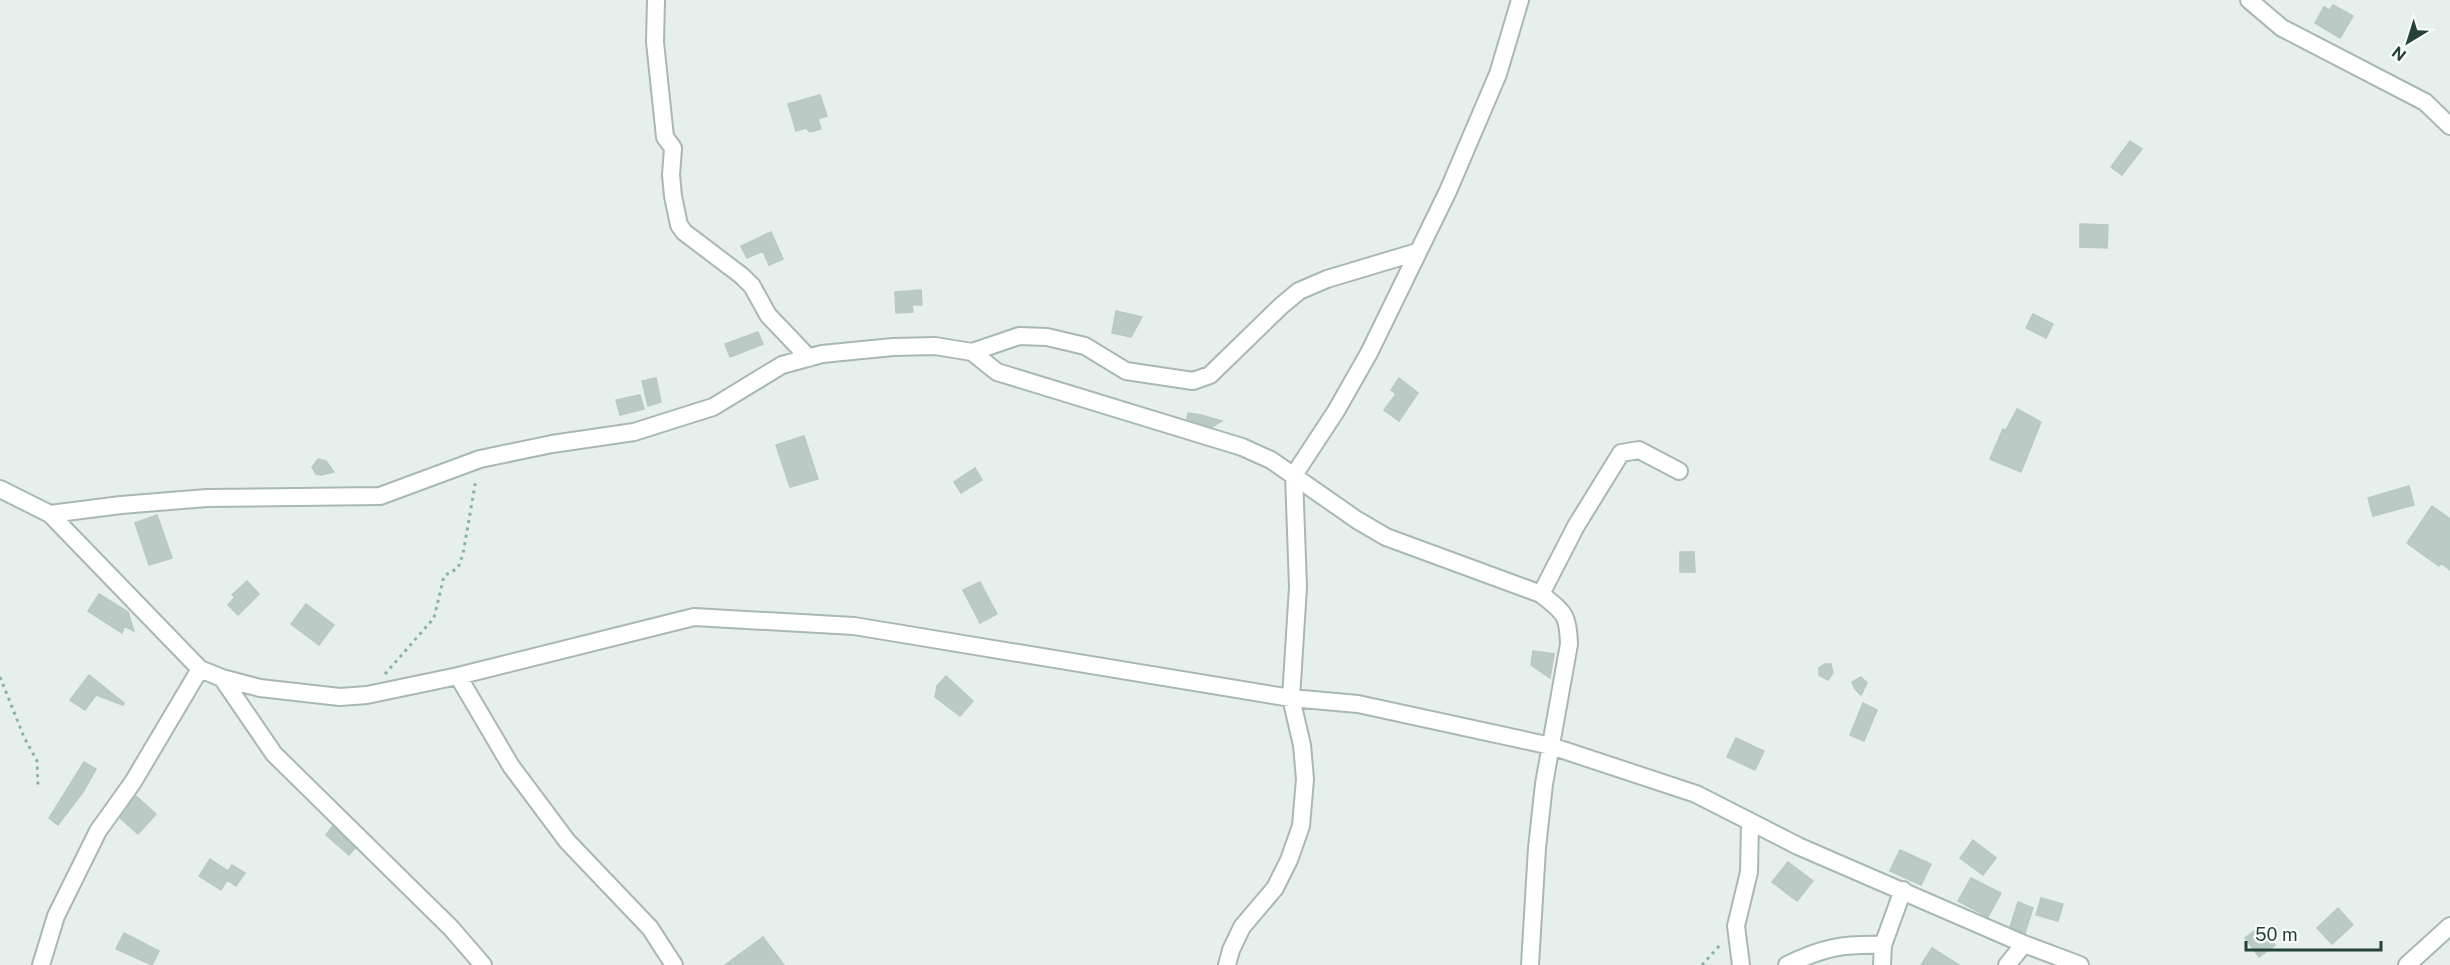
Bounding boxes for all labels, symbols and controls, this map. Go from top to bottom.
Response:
north arrow [2378,12,2438,72]
text: N [2388,42,2410,65]
scale bar [2246,914,2381,952]
text: 50 m [2255,924,2298,945]

